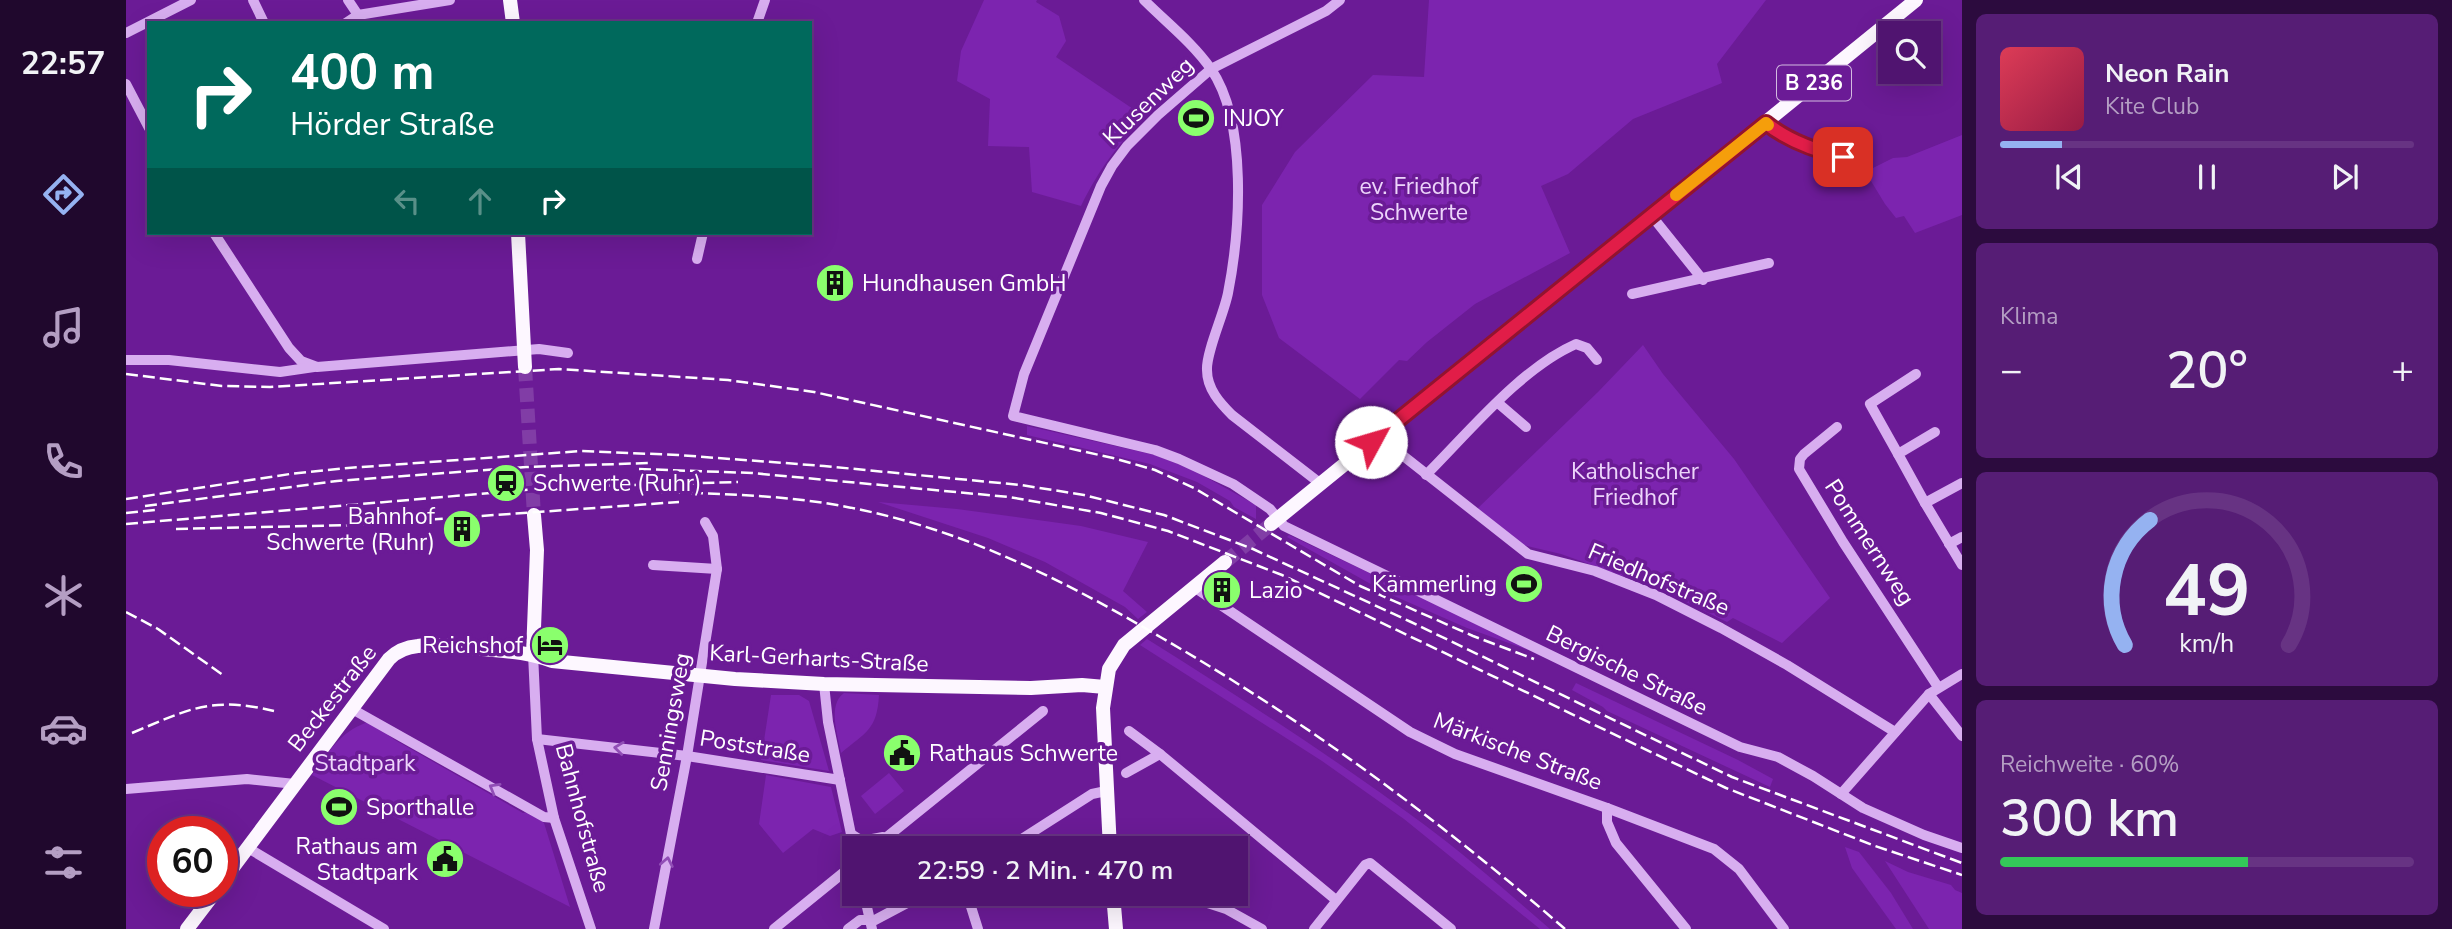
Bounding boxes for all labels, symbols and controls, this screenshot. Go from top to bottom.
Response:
map controls [1878,21,1941,84]
button: search [1878,21,1941,84]
text: 400 m [290,39,434,106]
text: 22:57 [21,42,105,85]
icon: right [175,49,266,140]
street label: Klusenweg [1096,50,1201,153]
text: Neon Rain [2105,56,2230,91]
road number: B 236 [1777,66,1851,100]
text: Kite Club [2105,91,2199,122]
sports icon: INJOY [1175,97,1217,139]
text: Hörder Straße [290,103,495,146]
place label: INJOY [1223,103,1284,134]
pin [1813,127,1873,187]
icon: arrive [1824,138,1862,176]
icon: previous [2050,158,2088,196]
icon: pause [2188,158,2226,196]
icon: next [2326,158,2364,196]
icon: directions [39,170,88,219]
park label: ev. Friedhof Schwerte [1360,171,1479,228]
icon: left [388,182,426,220]
icon: ahead [461,182,499,220]
icon: right [534,182,572,220]
building icon: Hundhausen GmbH [814,262,856,304]
place label: Hundhausen GmbH [862,268,1067,299]
text: Klima [2000,301,2058,332]
icon: music [39,303,88,352]
text: 20° [2166,335,2248,406]
text: − [2000,345,2023,396]
text: + [2391,345,2414,396]
position arrow [1334,405,1408,479]
icon: phone [39,437,88,486]
park label: Katholischer Friedhof [1571,456,1700,513]
station icon: Schwerte (Ruhr) [485,462,527,504]
place label: Schwerte (Ruhr) [533,468,702,499]
street label: Pommernweg [1817,473,1922,611]
place label: Bahnhof Schwerte (Ruhr) [266,501,435,558]
building icon: Bahnhof Schwerte (Ruhr) [441,508,483,550]
street label: Friedhofstraße [1583,536,1734,623]
text: 49 [2163,541,2251,641]
sports icon: Kämmerling [1503,563,1545,605]
building icon: Lazio [1201,569,1243,611]
place label: Kämmerling [1372,569,1497,600]
icon: climate [39,571,88,620]
place label: Lazio [1249,575,1302,606]
street label: Bergische Straße [1541,618,1713,723]
hotel icon: Reichshof [529,624,571,666]
text: km/h [2179,627,2235,661]
place label: Reichshof [422,630,523,661]
street label: Karl-Gerharts-Straße [708,637,929,680]
street label: Beckestraße [281,638,384,758]
street label: Senningsweg [643,650,698,794]
icon: car [39,704,88,753]
street label: Märkische Straße [1429,705,1607,798]
street label: Poststraße [697,722,812,771]
public building icon: Rathaus Schwerte [881,732,923,774]
place label: Rathaus Schwerte [929,738,1118,769]
street label: Bahnhofstraße [548,740,617,896]
one-way arrow [613,741,625,756]
park label: Stadtpark [314,748,416,779]
text: Reichweite · 60% [2000,749,2179,780]
one-way arrow [489,783,501,796]
text: 300 km [2000,783,2179,854]
sports icon: Sporthalle [318,786,360,828]
place label: Sporthalle [366,792,474,823]
speed limit sign: 60 [147,816,238,907]
place label: Rathaus am Stadtpark [295,831,418,888]
icon: filters [39,838,88,887]
public building icon: Rathaus am Stadtpark [424,838,466,880]
text: 22:59 · 2 Min. · 470 m [917,853,1173,888]
one-way arrow [658,856,673,868]

